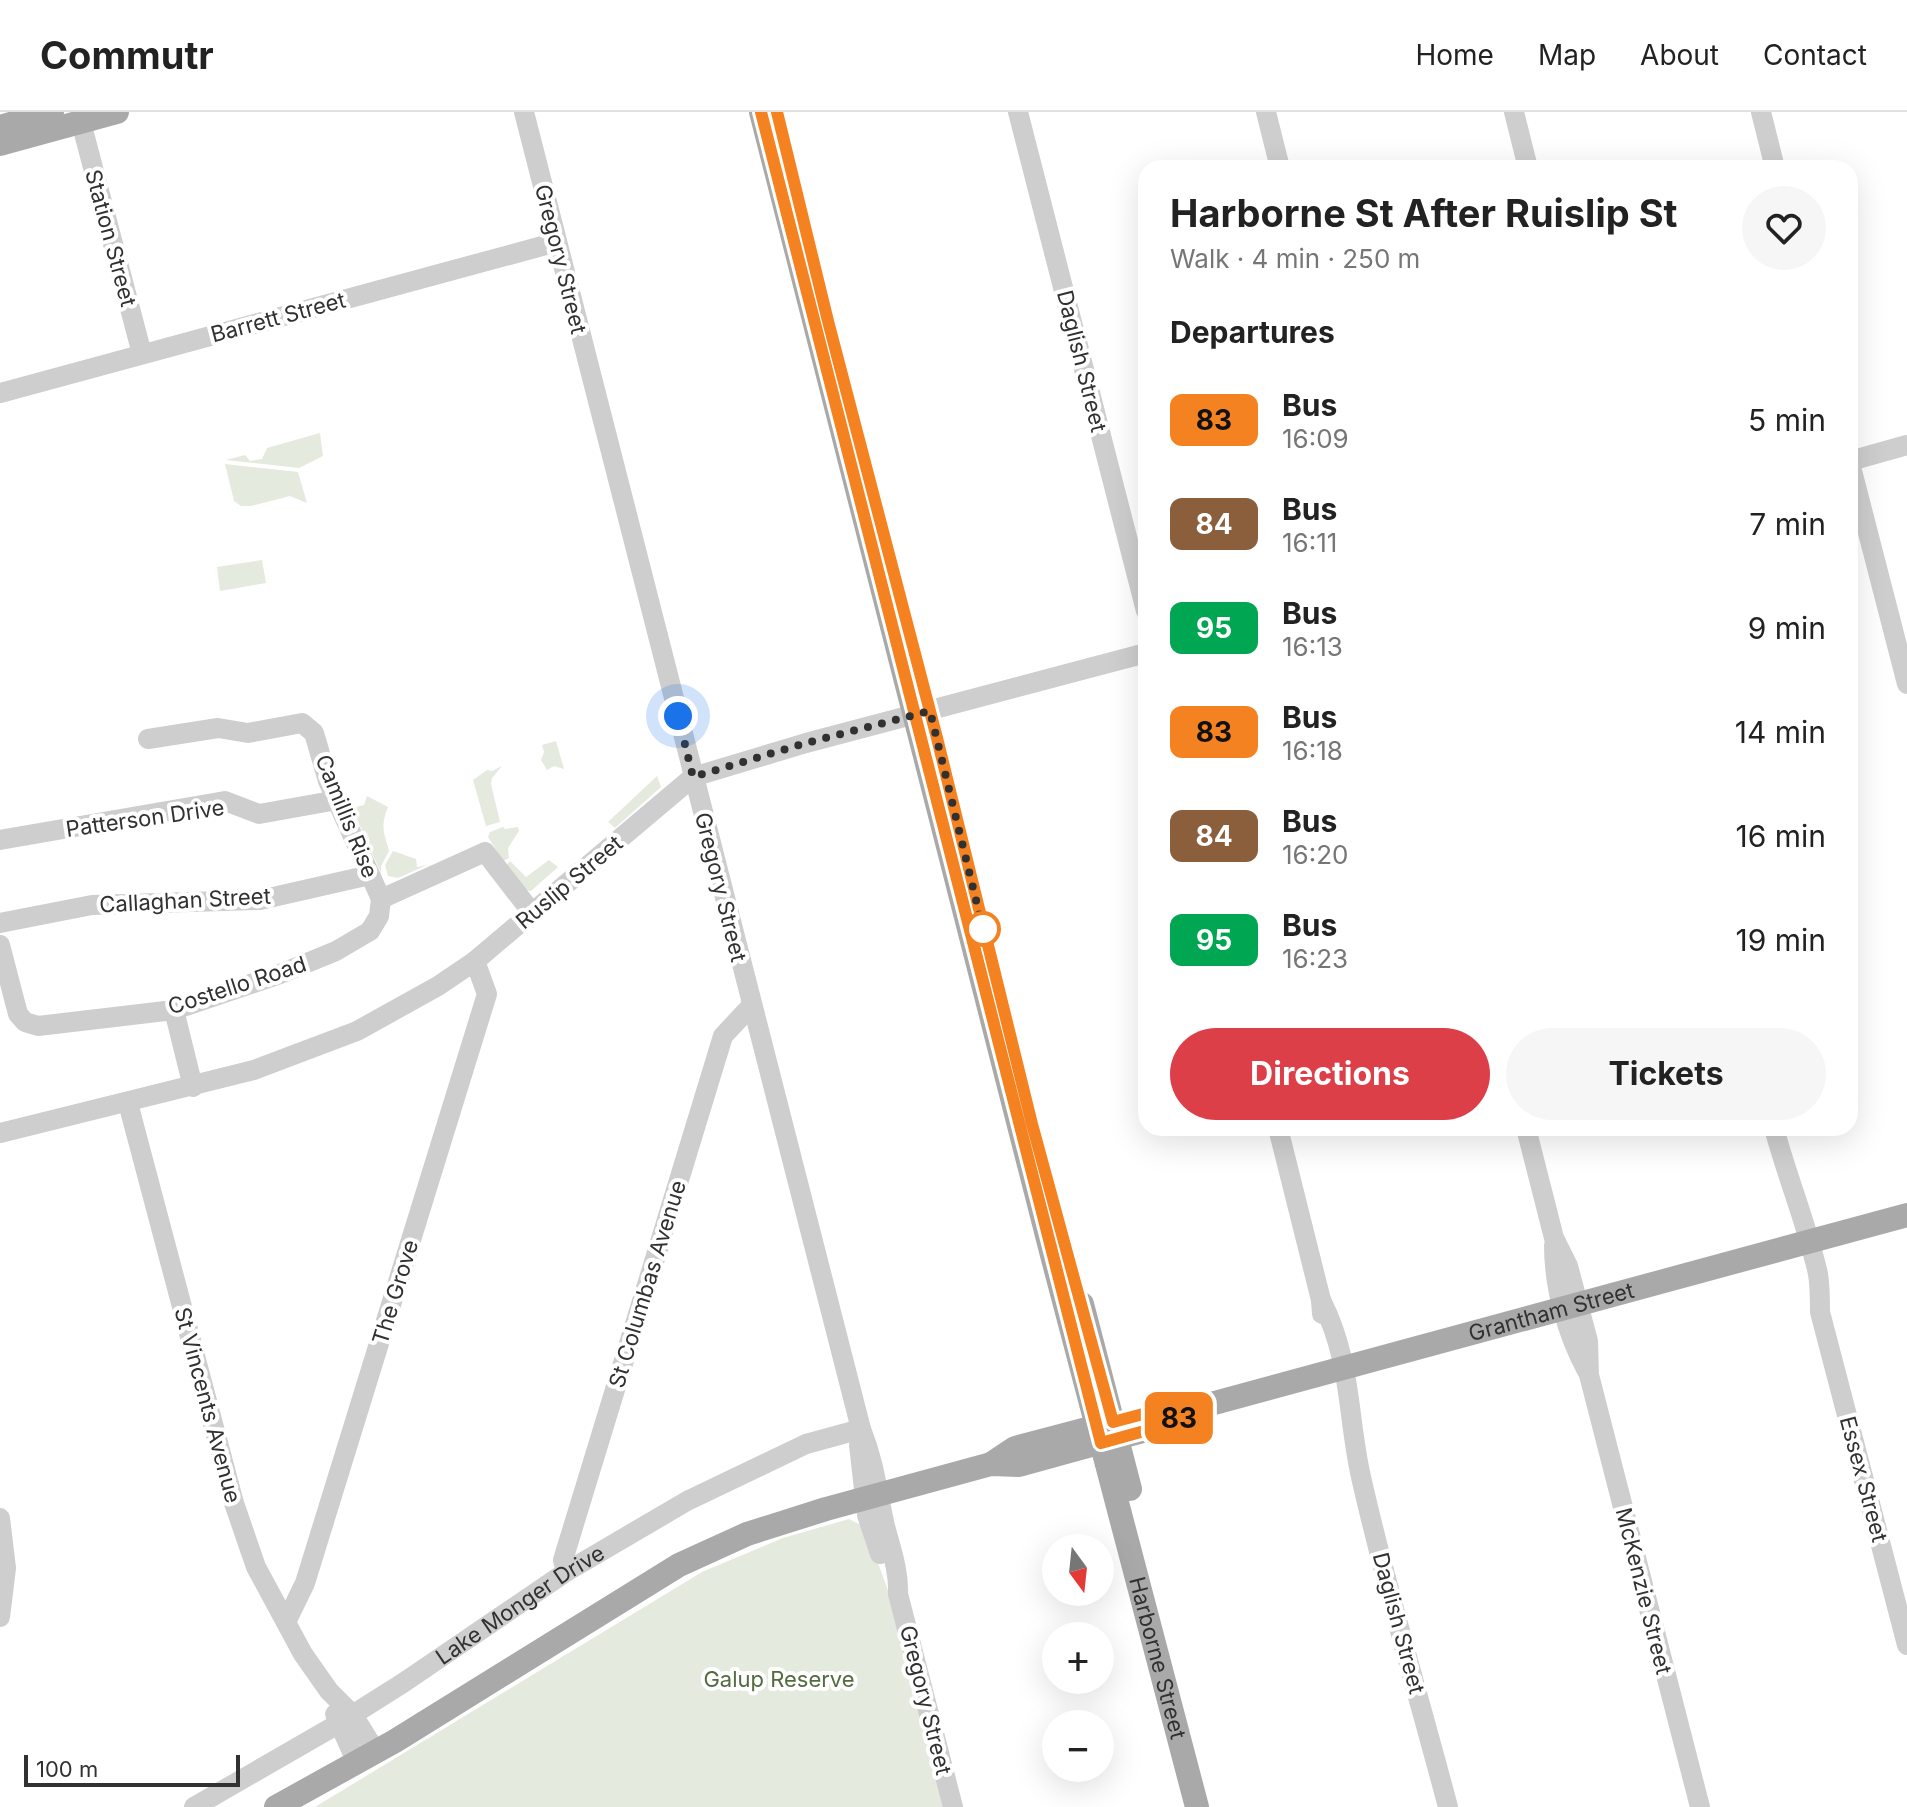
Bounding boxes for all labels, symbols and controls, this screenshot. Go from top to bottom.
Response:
text: Commutr [40,32,214,78]
text: Home [1415,38,1494,72]
text: Map [1538,38,1596,72]
text: About [1640,38,1719,72]
text: Contact [1763,38,1867,72]
street label: Station Street [80,167,142,309]
street label: Gregory Street [530,182,592,336]
button: heart [1742,186,1826,270]
text: Harborne St After Ruislip St [1170,190,1677,236]
text: Walk · 4 min · 250 m [1170,243,1420,274]
street label: Barrett Street [208,287,348,347]
street label: Daglish Street [1052,287,1112,435]
text: Departures [1170,314,1335,350]
text: Bus [1282,387,1337,423]
text: 5 min [1748,402,1826,438]
text: 83 [1196,403,1232,437]
text: 16:09 [1282,423,1349,454]
text: Bus [1282,491,1337,527]
text: 7 min [1749,506,1826,542]
text: 84 [1195,507,1233,541]
text: 16:11 [1282,527,1337,558]
text: Bus [1282,595,1337,631]
text: 9 min [1748,610,1826,646]
text: 95 [1196,611,1232,645]
text: 16:13 [1282,631,1343,662]
your location [658,696,698,736]
text: Bus [1282,699,1337,735]
text: 14 min [1735,714,1826,750]
text: 83 [1196,715,1232,749]
text: 16:18 [1282,735,1343,766]
street label: Camillis Rise [310,751,384,881]
street label: Patterson Drive [64,794,226,842]
text: Bus [1282,803,1337,839]
street label: Gregory Street [690,810,752,964]
text: 16 min [1735,818,1826,854]
text: 84 [1195,819,1233,853]
street label: Ruslip Street [510,830,628,934]
text: 16:20 [1282,839,1348,870]
street label: Callaghan Street [99,883,271,917]
text: Bus [1282,907,1337,943]
unlabelled marker [966,912,1000,946]
text: 19 min [1735,922,1826,958]
text: 95 [1196,923,1232,957]
text: 16:23 [1282,943,1348,974]
street label: Costello Road [165,950,309,1020]
button: Directions [1170,1028,1490,1120]
button: Tickets [1506,1028,1826,1120]
street label: St Columbas Avenue [603,1177,691,1391]
street label: The Grove [367,1237,423,1347]
street label: Grantham Street [1466,1277,1637,1346]
street label: St Vincents Avenue [169,1304,247,1506]
line badge: 83 [1143,1392,1215,1444]
text: 83 [1161,1401,1197,1435]
street label: Essex Street [1835,1413,1893,1545]
street label: McKenzie Street [1611,1505,1677,1677]
north arrow [1042,1534,1114,1606]
map controls [1042,1534,1114,1782]
street label: Lake Monger Drive [431,1539,609,1670]
street label: Daglish Street [1368,1549,1430,1697]
street label: Harborne Street [1124,1574,1192,1742]
button: + [1042,1622,1114,1694]
street label: Gregory Street [895,1623,957,1777]
park label: Galup Reserve [703,1666,855,1692]
button: − [1042,1710,1114,1782]
scale bar [24,1751,240,1787]
text: 100 m [36,1756,98,1782]

